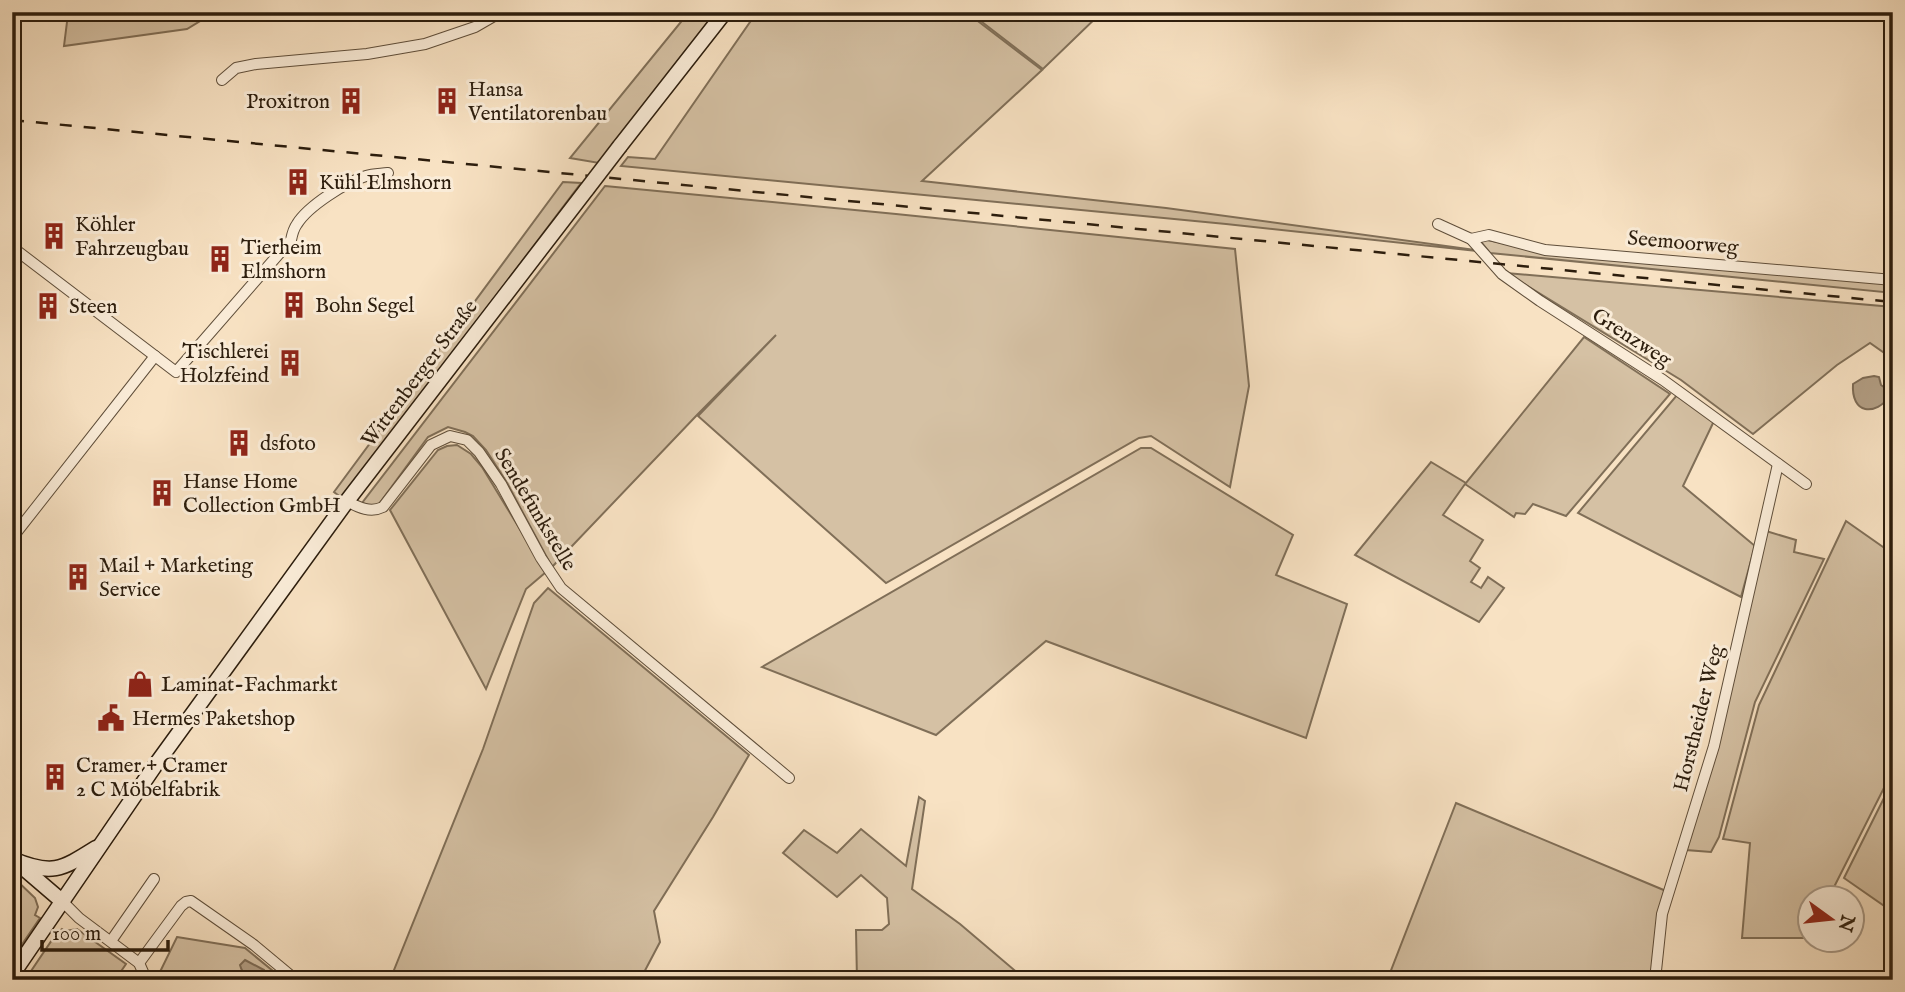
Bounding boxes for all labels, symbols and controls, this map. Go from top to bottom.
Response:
place label: Hansa Ventilatorenbau [467,77,607,128]
building icon: Proxitron [336,86,366,116]
building icon: Hansa Ventilatorenbau [432,86,462,116]
place label: Proxitron [246,89,330,116]
building icon: Kühl Elmshorn [283,167,313,197]
place label: Kühl Elmshorn [319,170,452,197]
place label: Köhler Fahrzeugbau [75,212,189,263]
building icon: Köhler Fahrzeugbau [39,221,69,251]
street label: Seemoorweg [1626,225,1740,262]
place label: Tierheim Elmshorn [241,235,326,286]
building icon: Tierheim Elmshorn [205,244,235,274]
building icon: Bohn Segel [279,290,309,320]
building icon: Steen [33,291,63,321]
place label: Bohn Segel [315,293,414,320]
place label: Steen [69,294,117,321]
street label: Wittenberger Straße [356,294,485,453]
street label: Grenzweg [1586,303,1677,374]
place label: Tischlerei Holzfeind [179,339,270,390]
building icon: Tischlerei Holzfeind [275,348,305,378]
building icon: dsfoto [224,428,254,458]
place label: dsfoto [260,431,316,458]
street label: Sendefunkstelle [487,443,582,576]
place label: Hanse Home Collection GmbH [183,469,341,520]
building icon: Hanse Home Collection GmbH [147,478,177,508]
place label: Mail + Marketing Service [99,553,253,604]
building icon: Mail + Marketing Service [63,562,93,592]
street label: Horstheider Weg [1668,641,1731,795]
shop icon: Laminat-Fachmarkt [125,669,155,699]
place label: Laminat-Fachmarkt [161,672,338,699]
public building icon: Hermes Paketshop [96,703,126,733]
place label: Hermes Paketshop [132,706,295,733]
place label: Cramer + Cramer 2 C Möbelfabrik [76,753,228,804]
building icon: Cramer + Cramer 2 C Möbelfabrik [40,762,70,792]
north arrow [1797,884,1867,954]
scale bar [42,908,168,952]
text: N [1832,911,1859,934]
text: 100 m [52,921,101,948]

